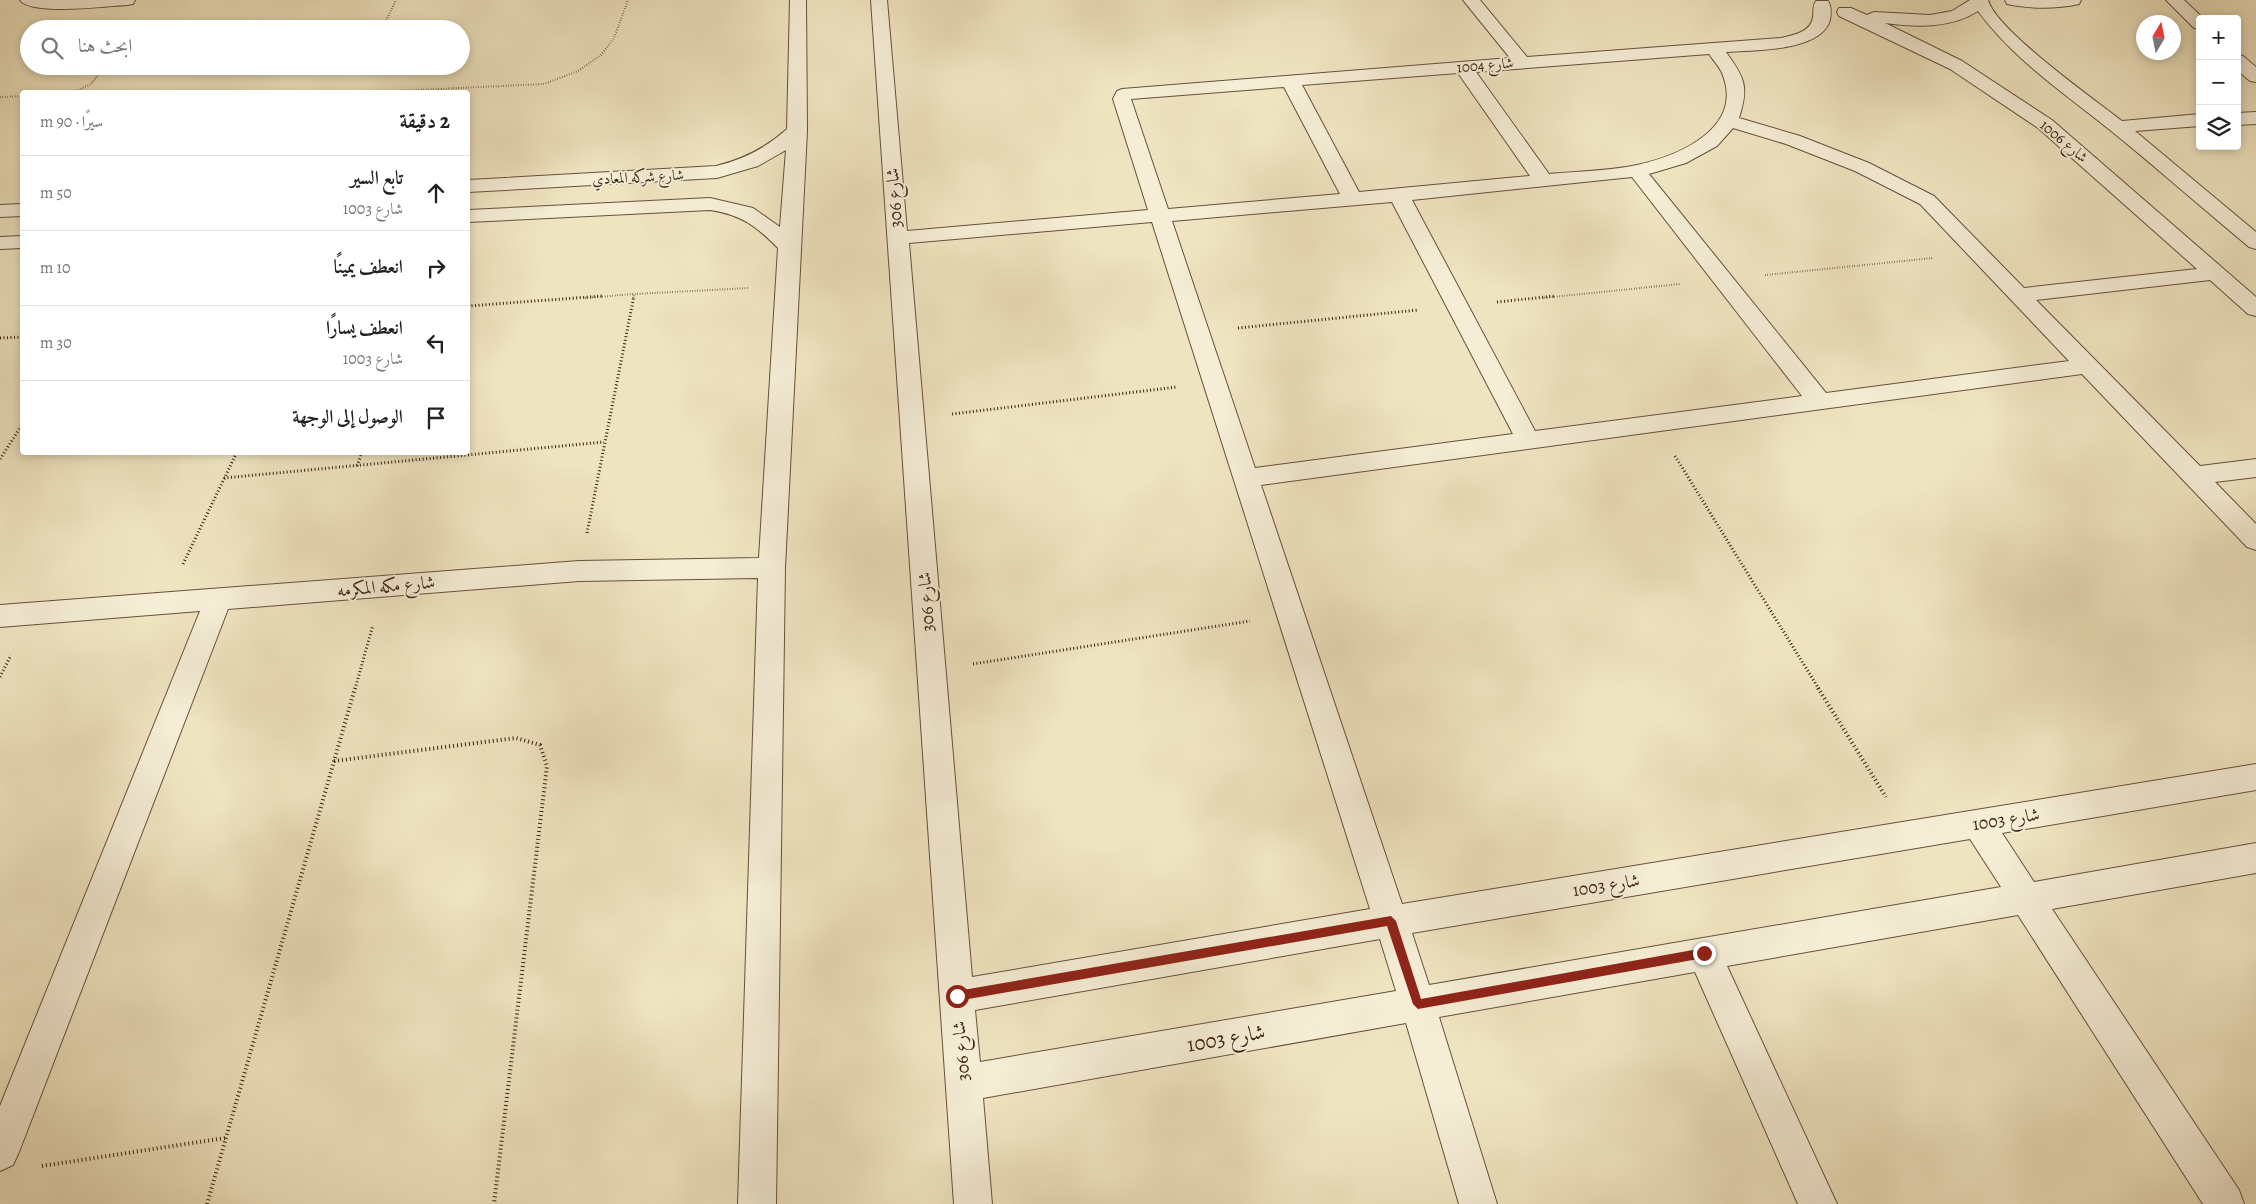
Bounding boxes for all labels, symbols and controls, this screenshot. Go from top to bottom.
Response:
north arrow [2136,15,2181,60]
map controls [2196,15,2241,150]
button: + [2196,15,2241,60]
search box [20,20,470,75]
text: ابحث هنا [78,33,132,59]
icon: search [38,34,66,62]
street label: شارع 1004 [1456,53,1514,80]
button: − [2196,60,2241,105]
button: layers [2196,105,2241,150]
text: 2 دقيقة [400,107,450,135]
text: سيرًا · 90 m [40,111,103,133]
street label: شارع 1006 [2034,115,2092,169]
text: تابع السير [350,165,403,191]
street label: شارع شركه المعادي [592,165,685,192]
street label: شارع 306 [880,167,911,229]
icon: ahead [422,179,450,207]
text: 50 m [40,182,72,204]
text: شارع 1003 [343,198,403,220]
text: انعطف يمينًا [333,254,403,280]
icon: right [422,254,450,282]
text: 10 m [40,257,71,279]
text: انعطف يسارًا [326,315,403,341]
icon: left [422,329,450,357]
text: 30 m [40,332,72,354]
text: شارع 1003 [343,348,403,370]
text: الوصول إلى الوجهة [292,404,403,430]
icon: arrive [422,404,450,432]
street label: شارع مكه المكرمه [336,570,436,605]
street label: شارع 306 [912,571,943,633]
street label: شارع 1003 [1971,802,2042,839]
street label: شارع 1003 [1571,868,1642,905]
route end [1693,942,1716,965]
route start [946,985,969,1008]
street label: شارع 1003 [1185,1017,1268,1063]
street label: شارع 306 [946,1020,979,1082]

